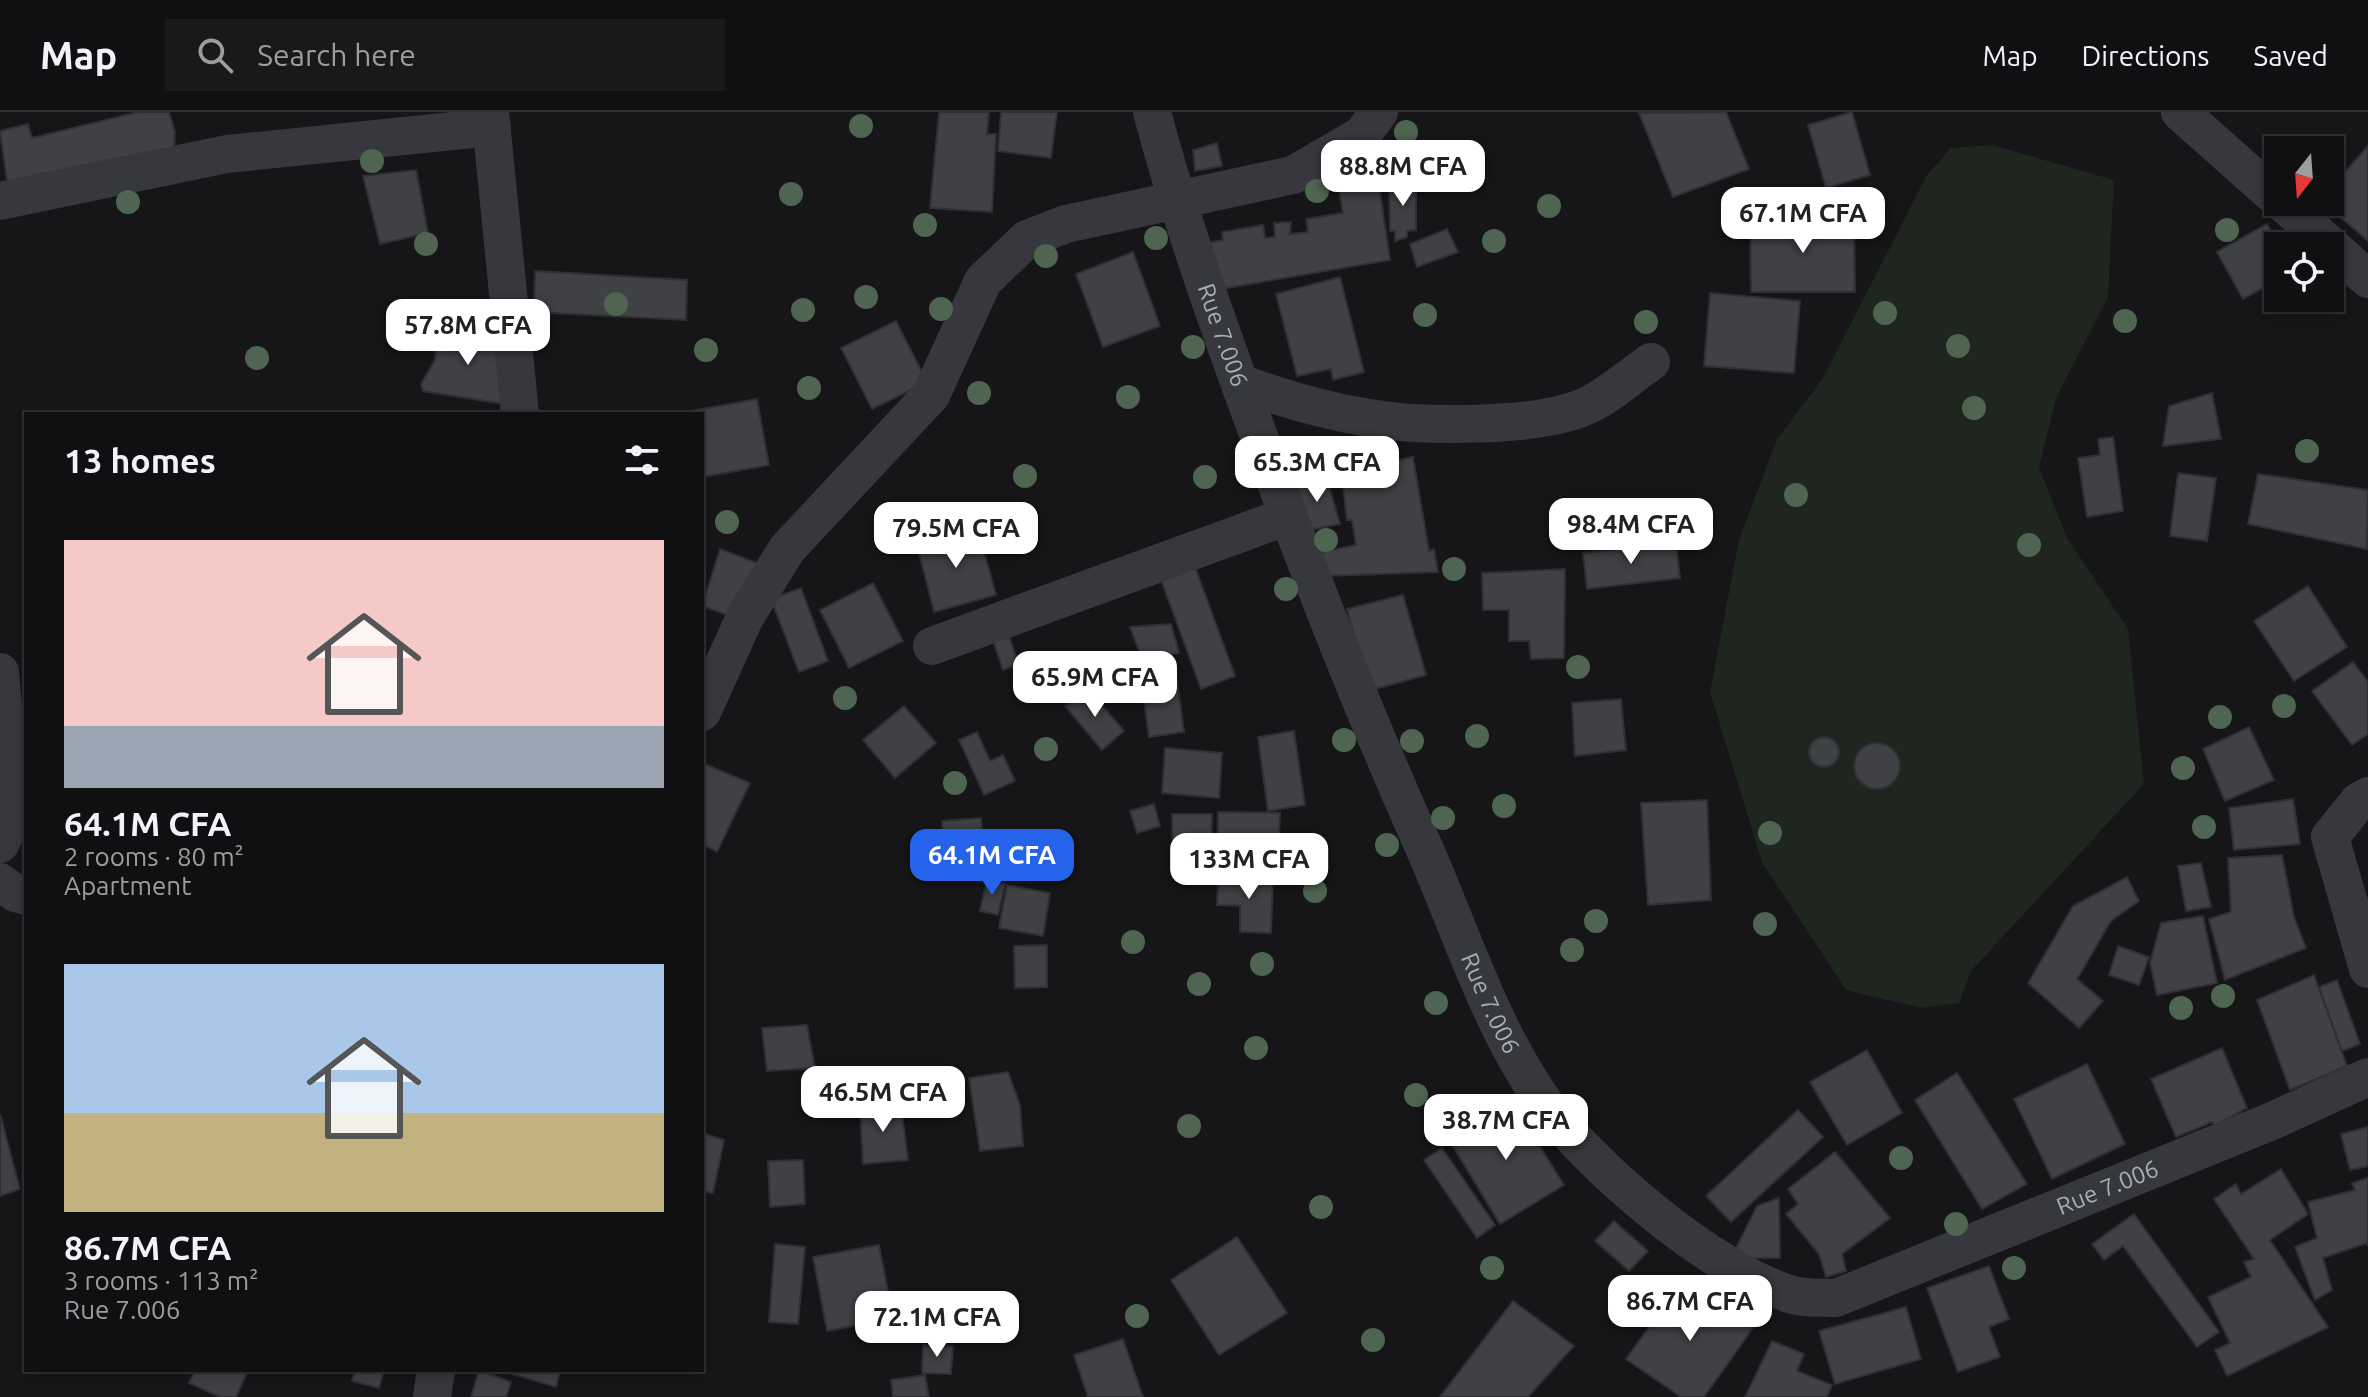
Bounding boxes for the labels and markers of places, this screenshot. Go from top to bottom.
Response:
pin: 88.8M CFA [1311,140,1495,208]
pin: 67.1M CFA [1711,187,1895,255]
pin: 57.8M CFA [376,299,560,367]
pin: 65.3M CFA [1225,436,1409,504]
pin: 98.4M CFA [1539,498,1723,566]
pin: 79.5M CFA [864,502,1048,570]
pin: 65.9M CFA [1003,651,1187,719]
pin: 64.1M CFA [900,829,1084,897]
pin: 133M CFA [1166,833,1332,901]
pin: 46.5M CFA [791,1066,975,1134]
pin: 38.7M CFA [1414,1094,1598,1162]
pin: 86.7M CFA [1598,1275,1782,1343]
pin: 72.1M CFA [845,1291,1029,1359]

